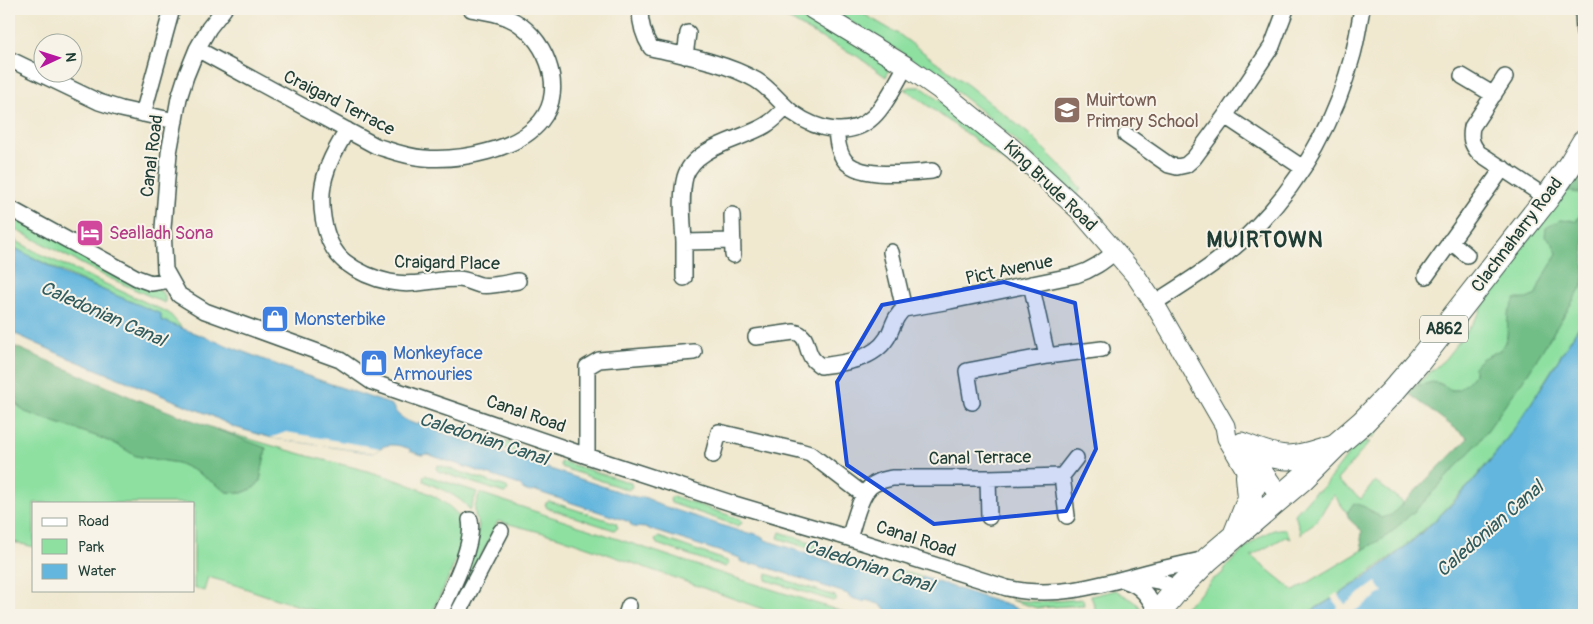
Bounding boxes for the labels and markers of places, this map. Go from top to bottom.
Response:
place label: Muirtown Primary School [1086,89,1199,133]
school or university icon: Muirtown Primary School [1052,95,1082,125]
hotel icon: Sealladh Sona [75,218,105,248]
place label: Sealladh Sona [109,222,213,245]
shop icon: Monsterbike [260,304,290,334]
place label: Monsterbike [294,308,385,331]
place label: Monkeyface Armouries [393,342,483,386]
shop icon: Monkeyface Armouries [359,348,389,378]

